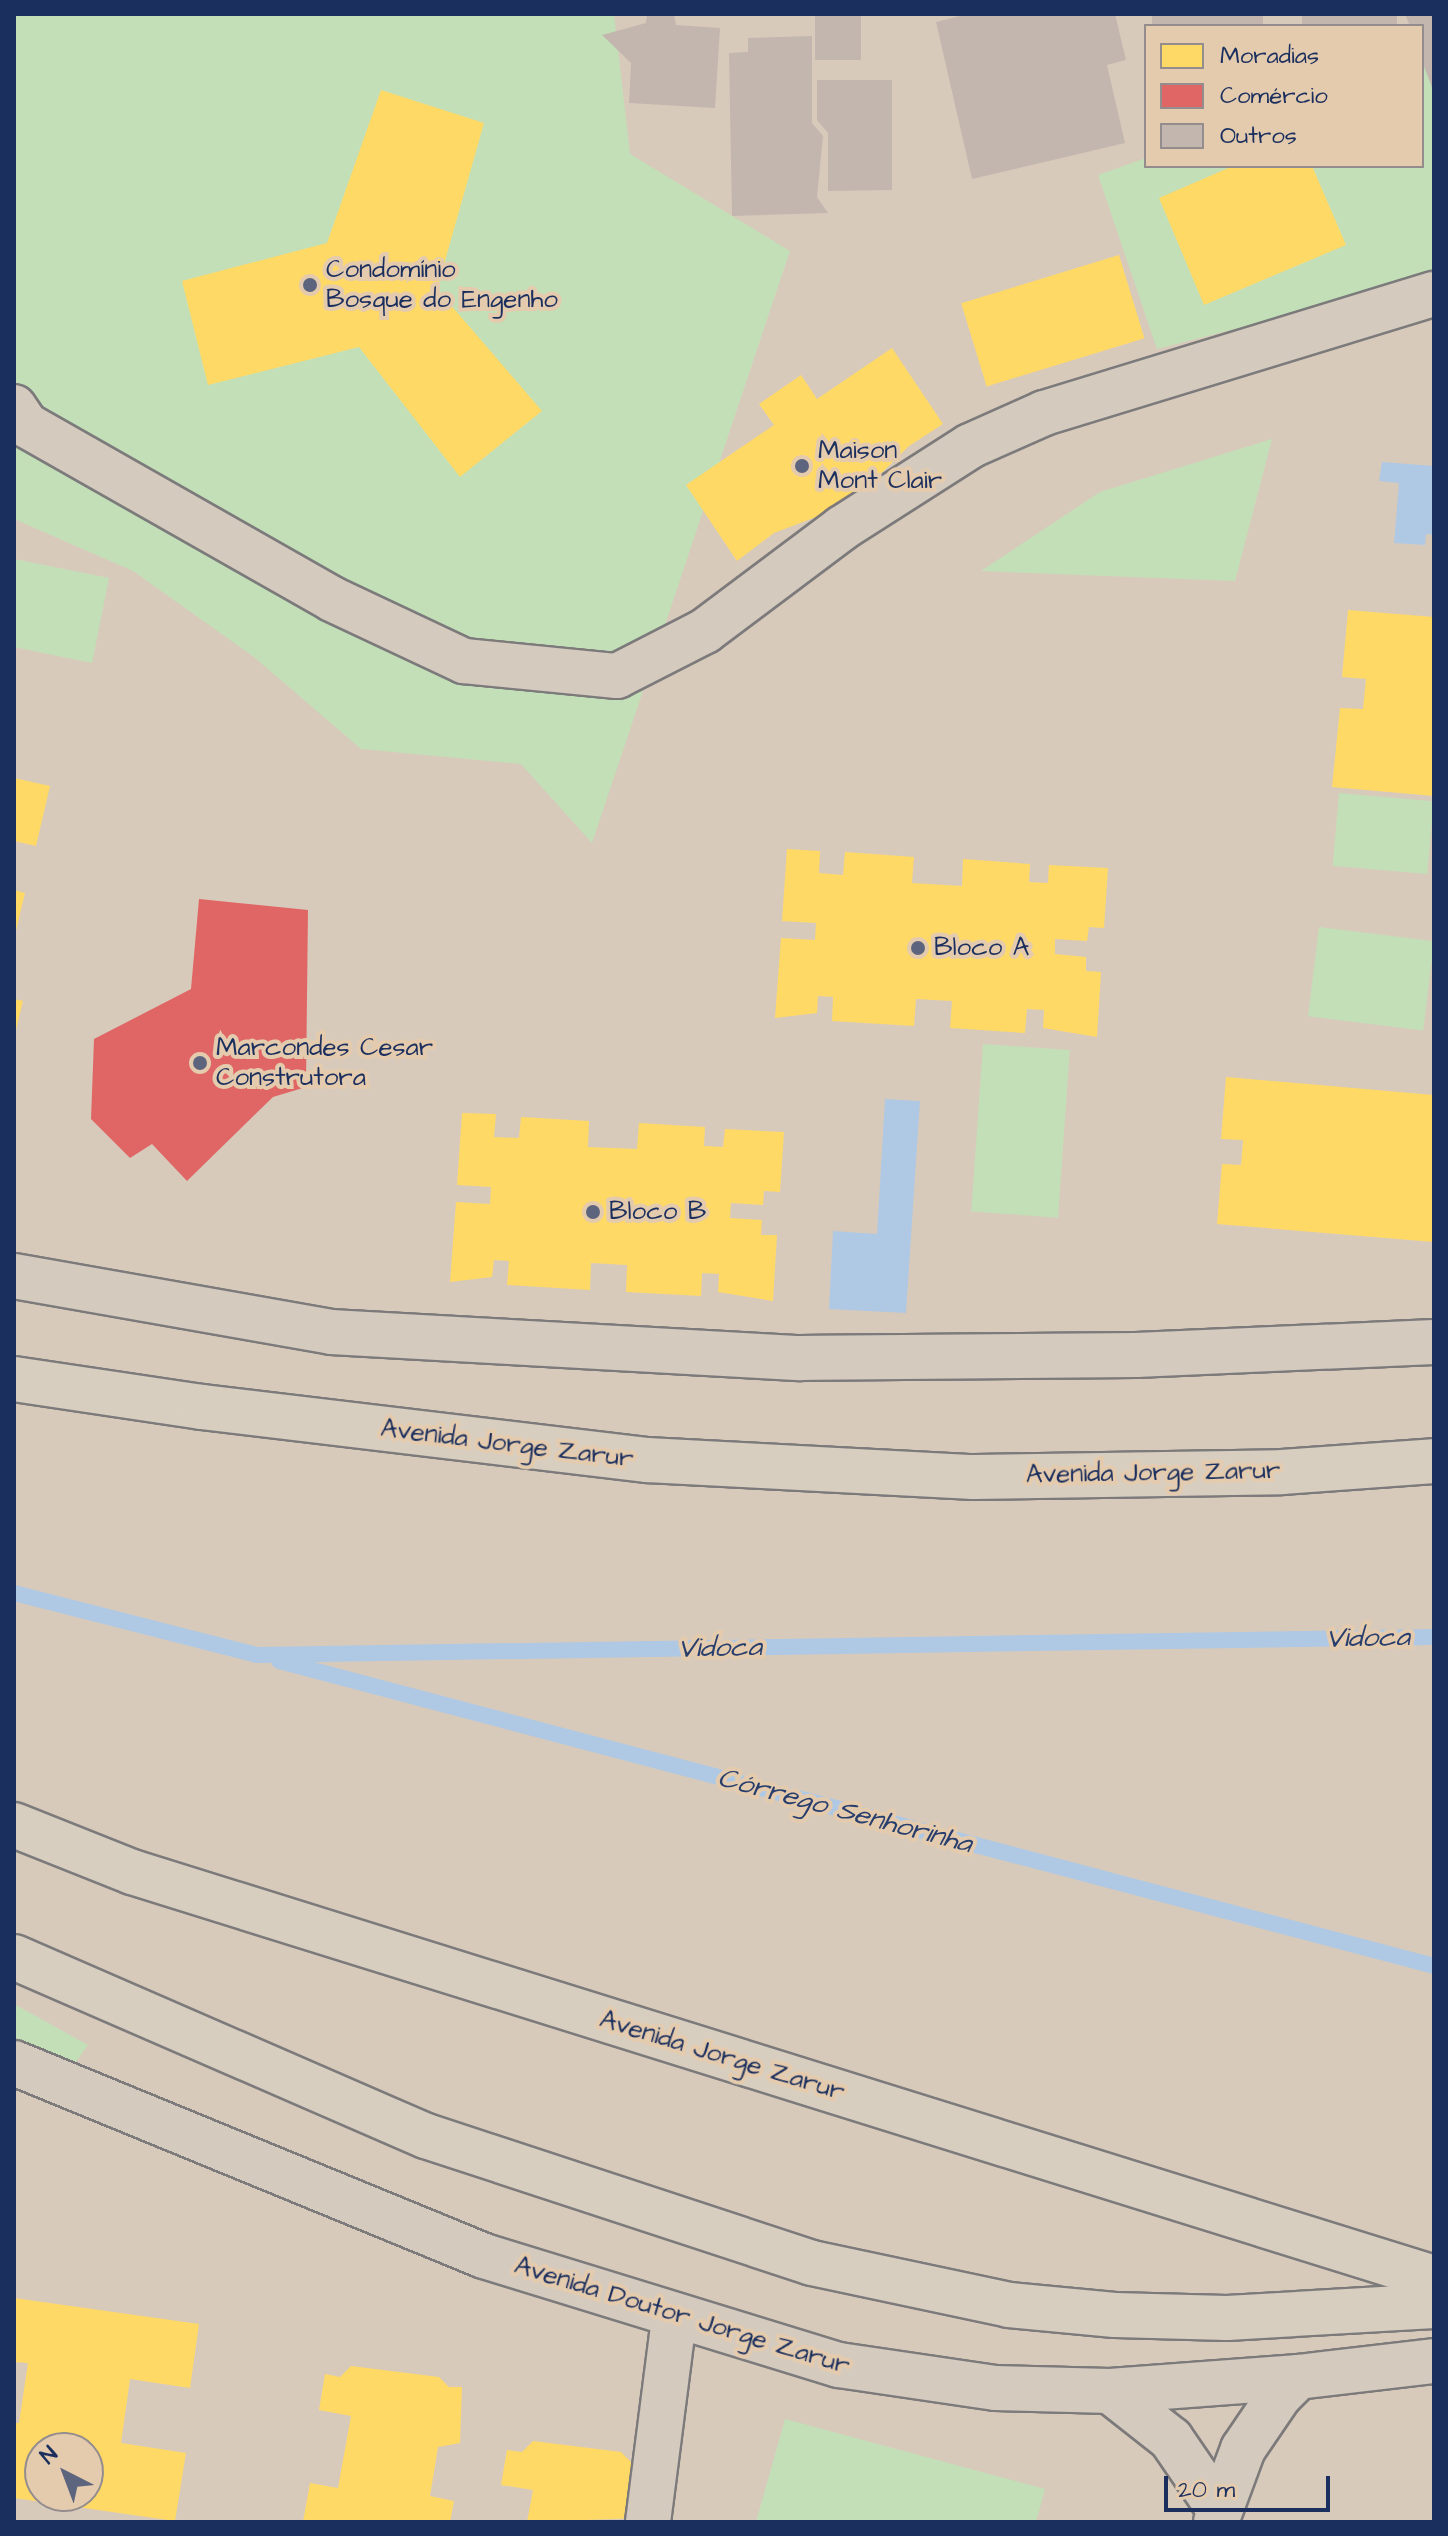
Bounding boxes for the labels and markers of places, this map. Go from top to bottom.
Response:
place label: Condomínio Bosque do Engenho [326,254,558,316]
marker: Condomínio Bosque do Engenho [301,276,319,294]
place label: Maison Mont Clair [818,435,942,496]
marker: Maison Mont Clair [793,457,811,475]
place label: Bloco A [934,932,1029,964]
marker: Bloco A [909,939,927,957]
place label: Marcondes Cesar Construtora [216,1032,433,1094]
marker: Marcondes Cesar Construtora [191,1054,209,1072]
place label: Bloco B [609,1196,706,1228]
marker: Bloco B [584,1203,602,1221]

